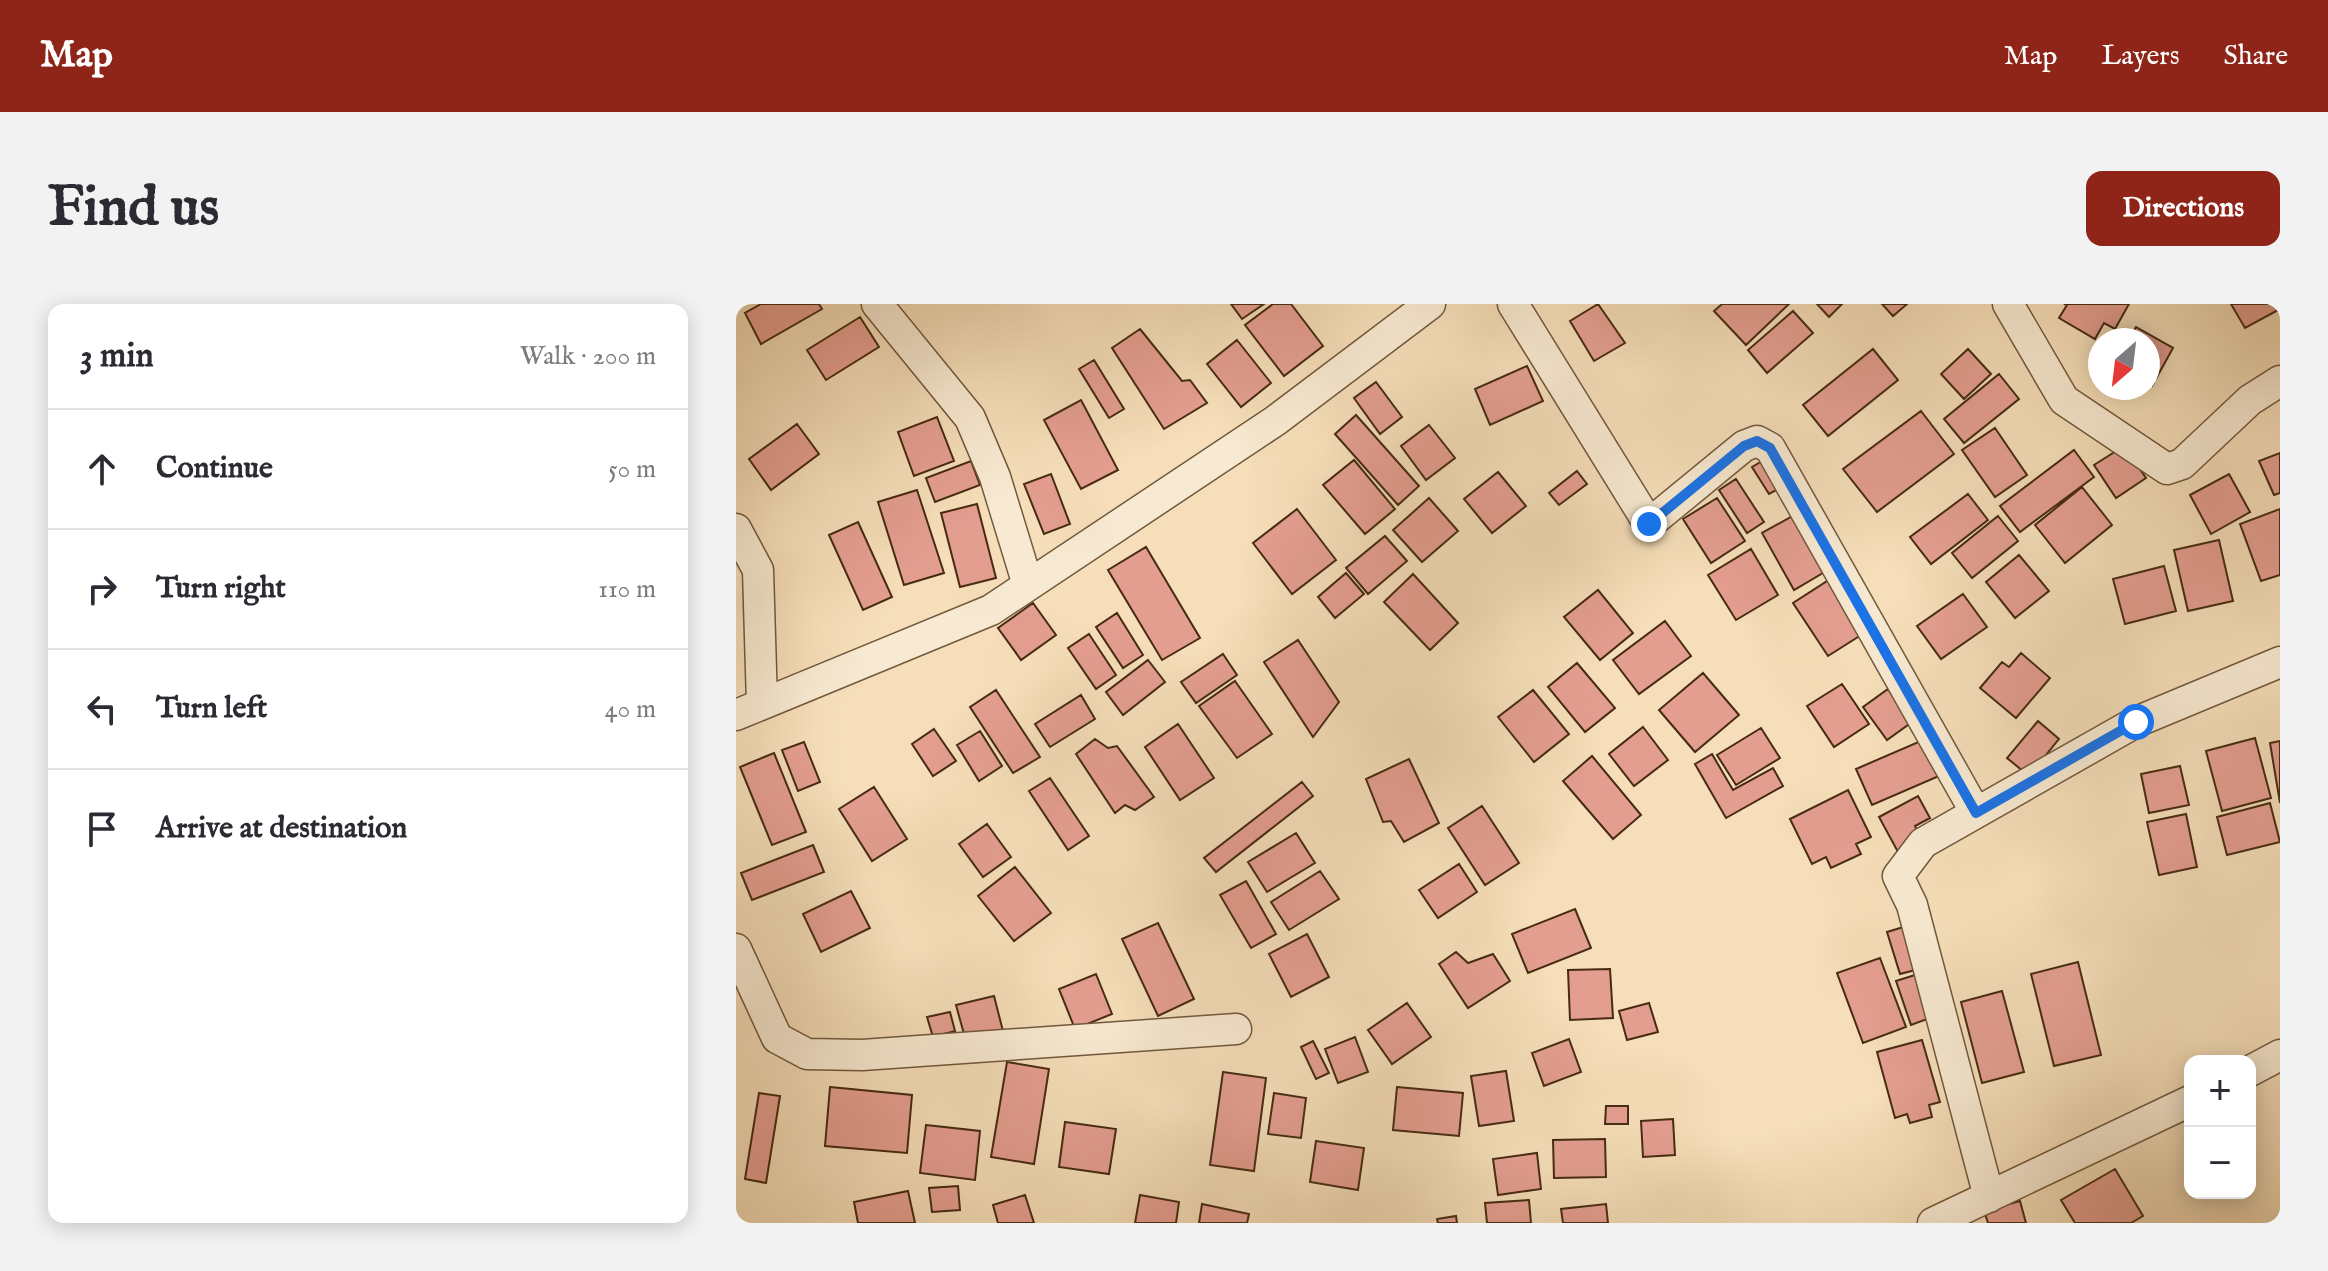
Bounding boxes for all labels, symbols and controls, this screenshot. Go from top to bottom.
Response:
text: Map [40,32,113,80]
text: Map [2004,39,2057,74]
text: Layers [2101,39,2180,74]
text: Share [2224,39,2288,74]
button: Directions [2086,171,2280,246]
text: Find us [48,173,219,244]
north arrow [2088,328,2160,400]
text: 3 min [80,335,154,378]
text: Walk · 200 m [520,340,656,373]
icon: ahead [80,447,124,491]
text: Continue [156,450,273,488]
text: 50 m [608,453,656,486]
route end [1631,506,1667,542]
icon: right [80,567,124,611]
text: Turn right [156,570,286,608]
text: 110 m [598,573,656,606]
icon: left [80,687,124,731]
text: Turn left [156,690,267,728]
text: 40 m [605,693,656,726]
route start [2118,704,2154,740]
icon: arrive [80,807,124,851]
text: Arrive at destination [156,810,407,848]
map controls [2184,1055,2256,1199]
button: + [2184,1055,2256,1127]
button: − [2184,1127,2256,1199]

